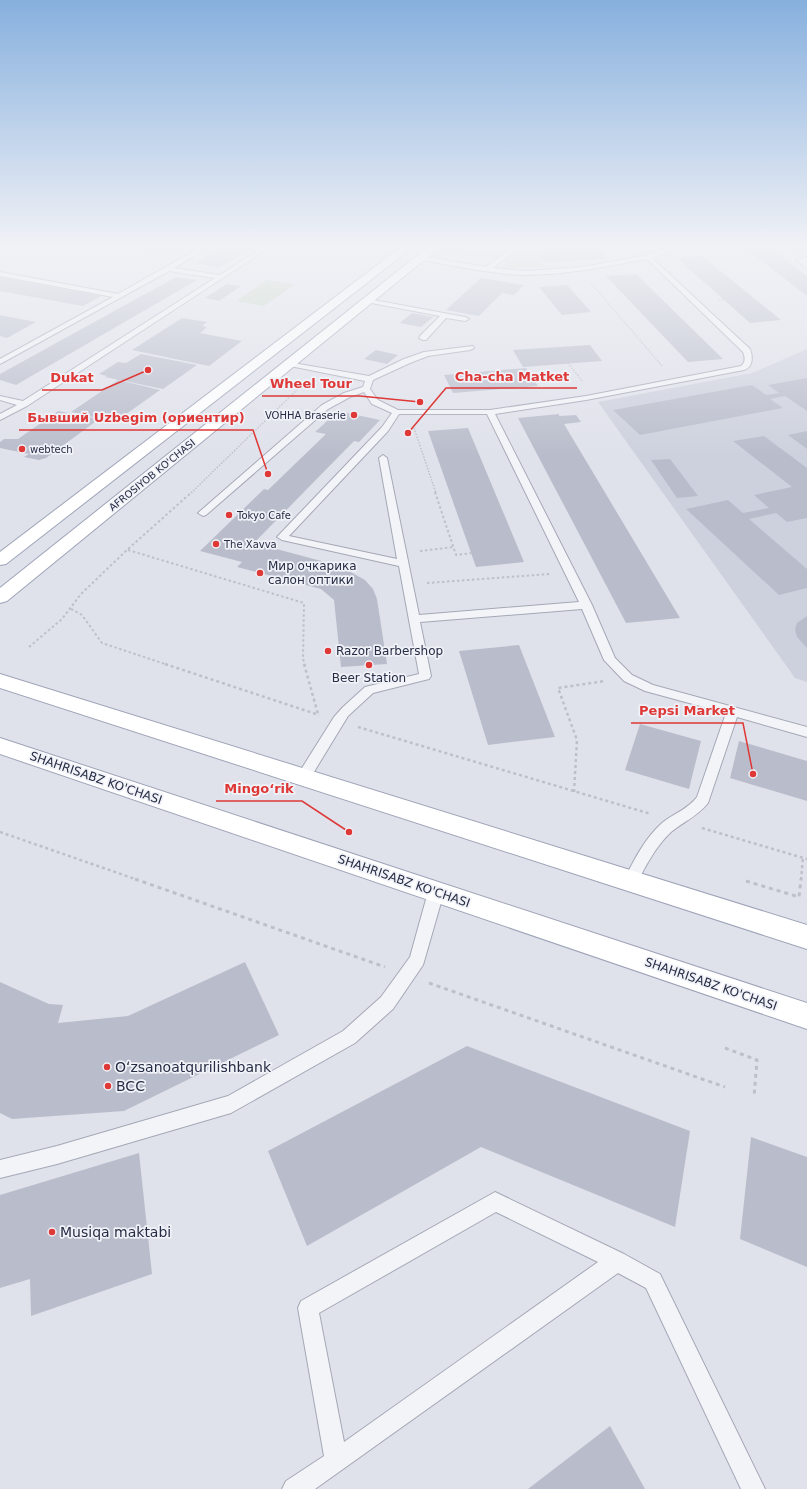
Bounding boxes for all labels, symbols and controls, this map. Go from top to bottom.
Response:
callout: Cha-cha Matket [446,363,577,388]
callout: Dukat [42,365,102,390]
text: Cha-cha Matket [455,369,569,384]
text: Dukat [50,370,94,385]
callout: Wheel Tour [262,371,360,396]
text: Wheel Tour [270,376,353,391]
callout: Бывший Uzbegim (ориентир) [19,405,253,430]
text: Бывший Uzbegim (ориентир) [27,410,245,425]
place label: VOHHA Braserie [265,410,346,421]
marker: VOHHA Braserie [349,410,359,420]
street label: AFROSIYOB KO'CHASI [107,437,197,513]
marker: webtech [17,444,27,454]
place label: webtech [30,444,73,455]
marker: Tokyo Cafe [224,510,234,520]
place label: Tokyo Cafe [236,510,291,521]
marker: The Xavva [211,539,221,549]
place label: The Xavva [223,539,277,550]
place label: Мир очкарика салон оптики [268,559,357,587]
marker: Мир очкарика салон оптики [255,568,265,578]
place label: Razor Barbershop [336,644,443,658]
marker: Razor Barbershop [323,646,333,656]
marker: Beer Station [364,660,374,670]
place label: Beer Station [332,671,406,685]
callout: Pepsi Market [631,698,743,723]
text: Pepsi Market [639,703,735,718]
street label: SHAHRISABZ KO'CHASI [28,749,164,807]
callout: Mingoʻrik [216,776,302,801]
text: Mingoʻrik [224,781,294,796]
street label: SHAHRISABZ KO'CHASI [336,852,472,910]
street label: SHAHRISABZ KO'CHASI [643,955,779,1013]
place label: Oʻzsanoatqurilishbank [115,1059,272,1075]
marker: Oʻzsanoatqurilishbank [102,1062,112,1072]
place label: BCC [116,1078,145,1094]
marker: BCC [103,1081,113,1091]
place label: Musiqa maktabi [60,1224,171,1240]
marker: Musiqa maktabi [47,1227,57,1237]

